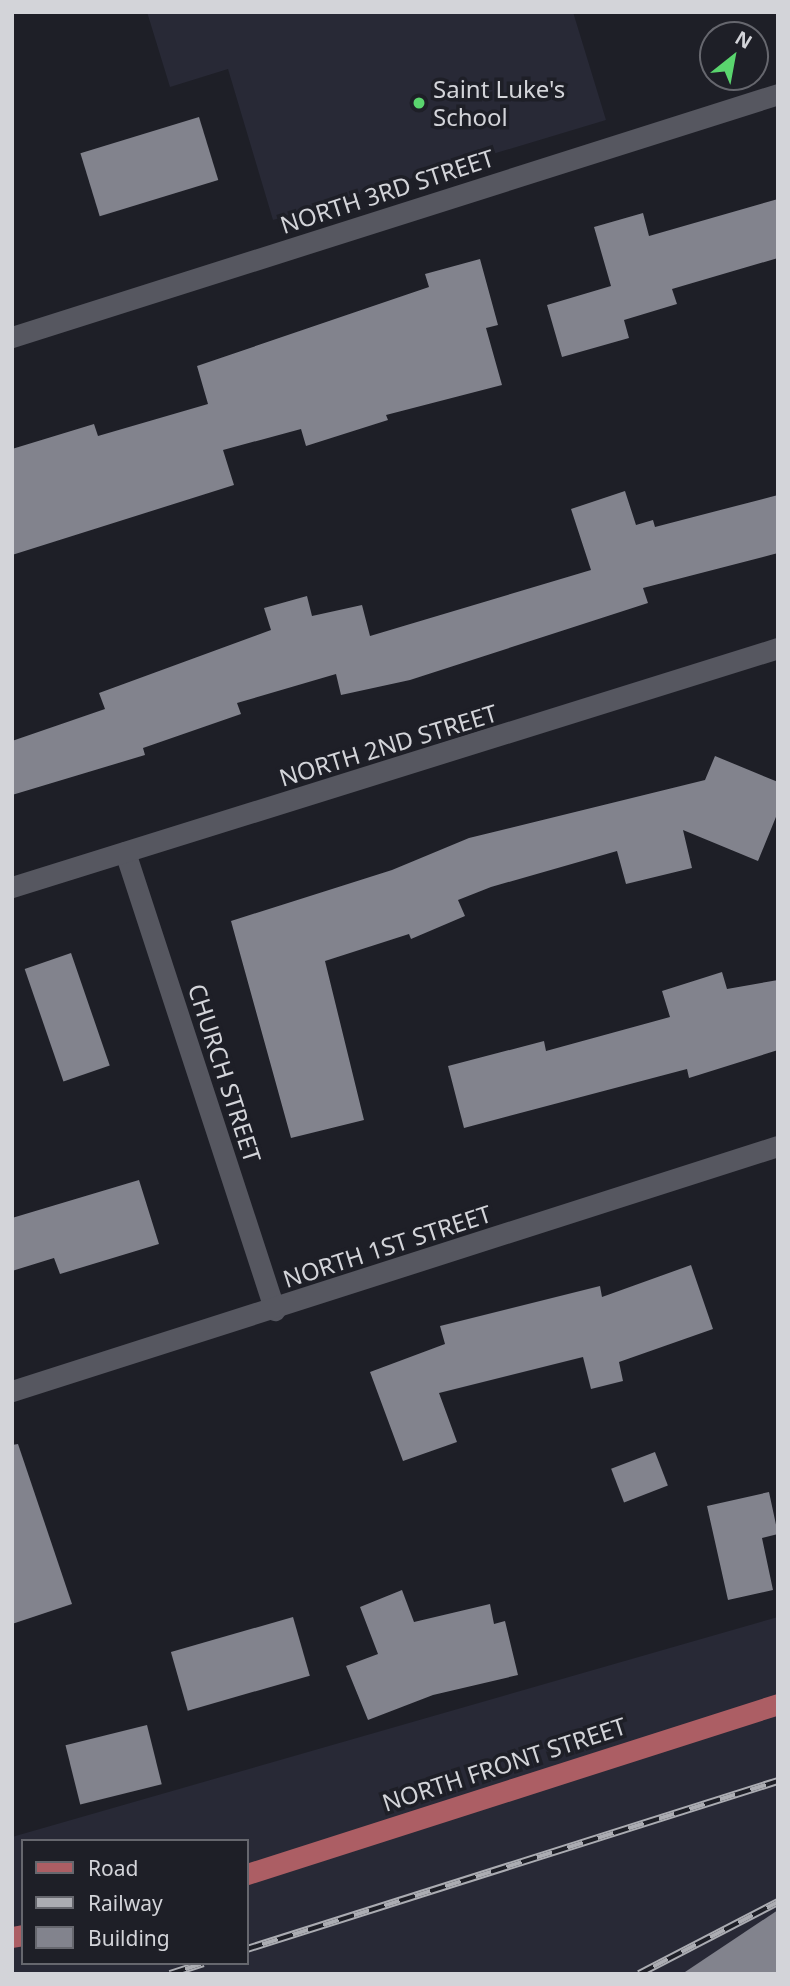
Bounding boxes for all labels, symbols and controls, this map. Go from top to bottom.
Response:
north arrow [699,21,769,91]
text: N [730,25,757,55]
place label: Saint Luke's School [433,75,565,131]
marker: Saint Luke's School [411,95,427,111]
street label: NORTH 3RD STREET [276,143,498,239]
street label: NORTH 2ND STREET [275,698,501,792]
street label: CHURCH STREET [183,980,267,1166]
street label: NORTH 1ST STREET [279,1199,495,1293]
street label: NORTH FRONT STREET [378,1711,630,1817]
legend [21,1839,248,1965]
text: Road [88,1854,138,1882]
text: Railway [88,1889,163,1917]
text: Building [88,1924,170,1952]

